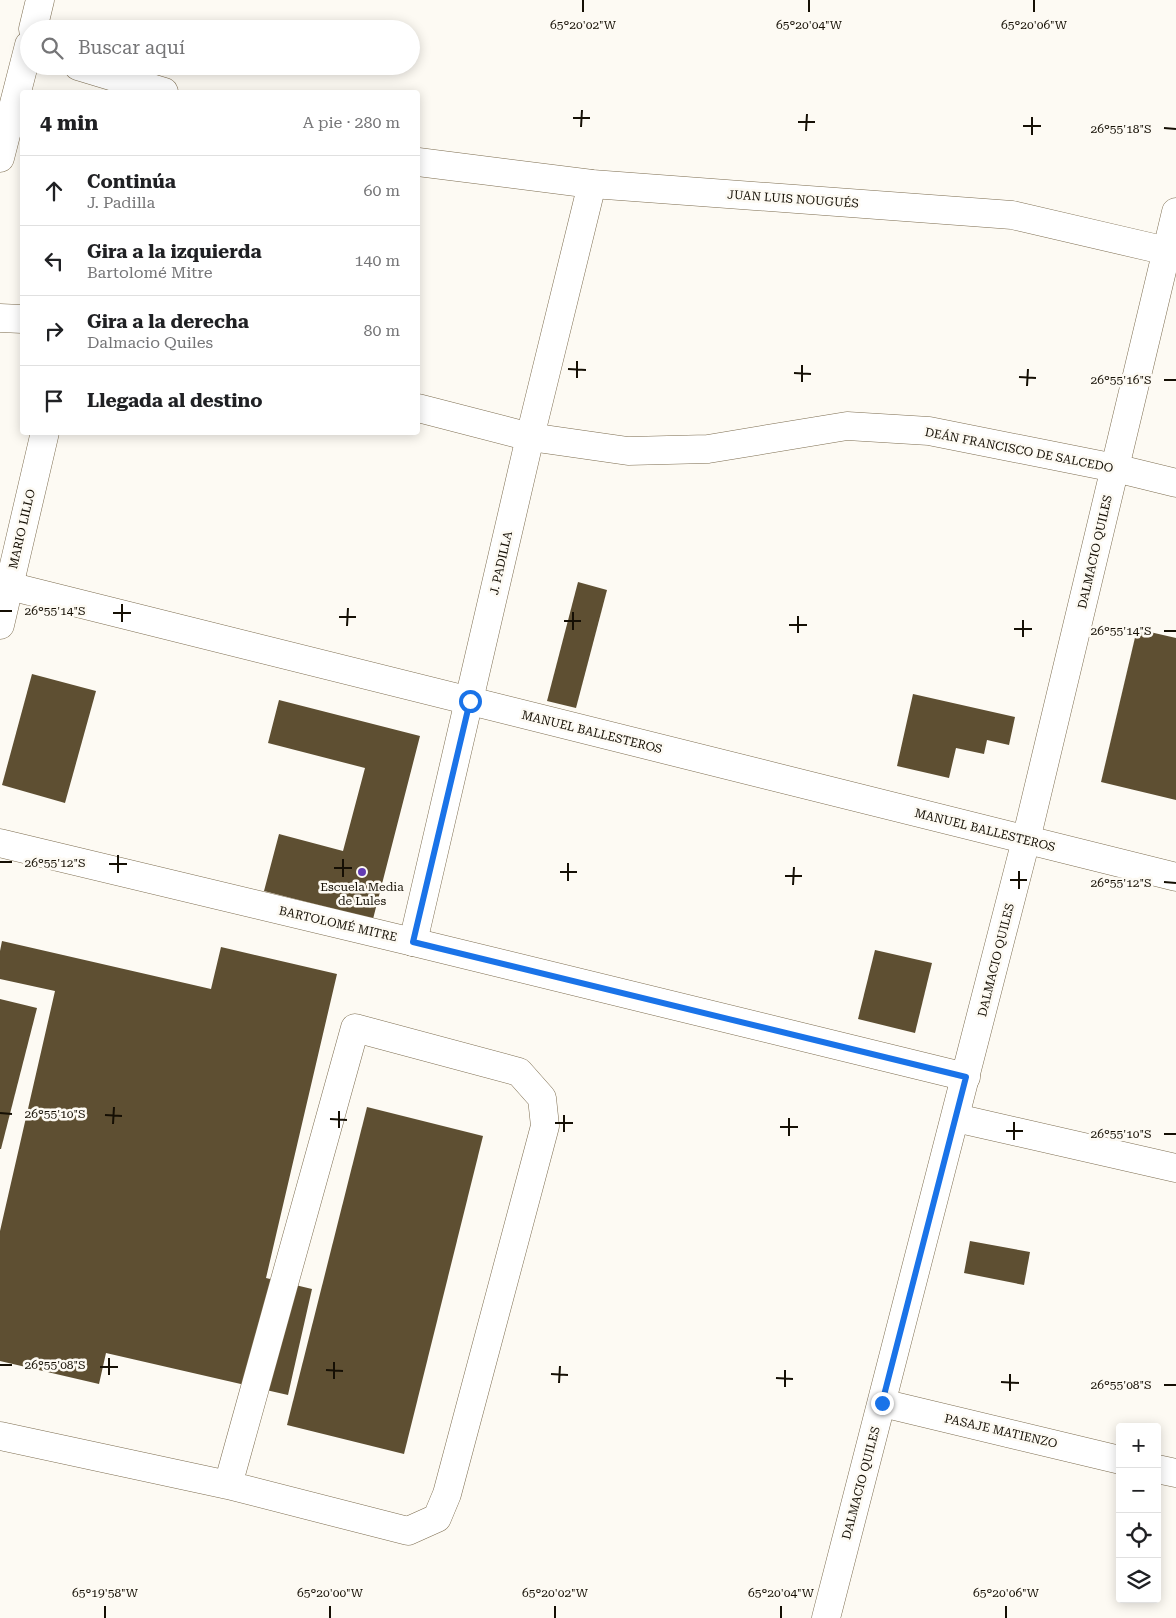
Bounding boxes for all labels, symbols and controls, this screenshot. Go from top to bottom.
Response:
text: 65°20'02"W [550,18,617,32]
text: 65°20'04"W [776,18,843,32]
text: 65°20'06"W [1001,18,1068,32]
search box [20,20,420,75]
icon: search [38,34,66,62]
text: Buscar aquí [78,36,185,59]
text: 4 min [40,111,98,135]
text: A pie · 280 m [303,113,400,132]
text: 26°55'18"S [1091,122,1151,136]
text: Continúa [87,170,176,193]
icon: ahead [40,177,68,205]
text: 60 m [363,181,400,200]
street label: JUAN LUIS NOUGUÉS [727,187,859,211]
text: J. Padilla [87,193,155,212]
text: Gira a la izquierda [87,240,262,263]
icon: left [40,247,68,275]
text: 140 m [354,251,400,270]
text: Bartolomé Mitre [87,263,212,282]
text: Gira a la derecha [87,310,249,333]
icon: right [40,317,68,345]
text: 80 m [363,321,400,340]
text: Dalmacio Quiles [87,333,213,352]
text: 26°55'16"S [1091,373,1151,387]
icon: arrive [40,387,68,415]
text: Llegada al destino [87,389,263,412]
street label: DEÁN FRANCISCO DE SALCEDO [924,425,1114,475]
street label: MARIO LILLO [6,488,38,570]
street label: DALMACIO QUILES [1075,494,1115,610]
street label: J. PADILLA [487,529,515,596]
text: 26°55'14"S [25,604,85,618]
text: 26°55'14"S [1091,624,1151,638]
route start [459,690,482,713]
street label: MANUEL BALLESTEROS [520,708,664,756]
street label: MANUEL BALLESTEROS [913,806,1057,854]
text: 26°55'12"S [25,856,85,870]
marker: Escuela Media de Lules [356,866,368,878]
text: 26°55'12"S [1091,876,1151,890]
place label: Escuela Media de Lules [320,880,404,908]
street label: DALMACIO QUILES [975,902,1017,1018]
street label: BARTOLOMÉ MITRE [278,904,398,944]
text: 26°55'10"S [25,1107,85,1121]
text: 26°55'10"S [1091,1127,1151,1141]
text: 26°55'08"S [25,1358,85,1372]
text: 26°55'08"S [1091,1378,1151,1392]
route end [871,1392,894,1415]
street label: PASAJE MATIENZO [943,1411,1059,1451]
map controls [1116,1423,1161,1603]
button: + [1116,1423,1161,1468]
street label: DALMACIO QUILES [839,1425,883,1541]
button: − [1116,1468,1161,1513]
button: locate [1116,1513,1161,1558]
button: layers [1116,1558,1161,1603]
text: 65°19'58"W [72,1586,139,1600]
text: 65°20'00"W [297,1586,364,1600]
text: 65°20'02"W [522,1586,589,1600]
text: 65°20'04"W [748,1586,815,1600]
text: 65°20'06"W [973,1586,1040,1600]

